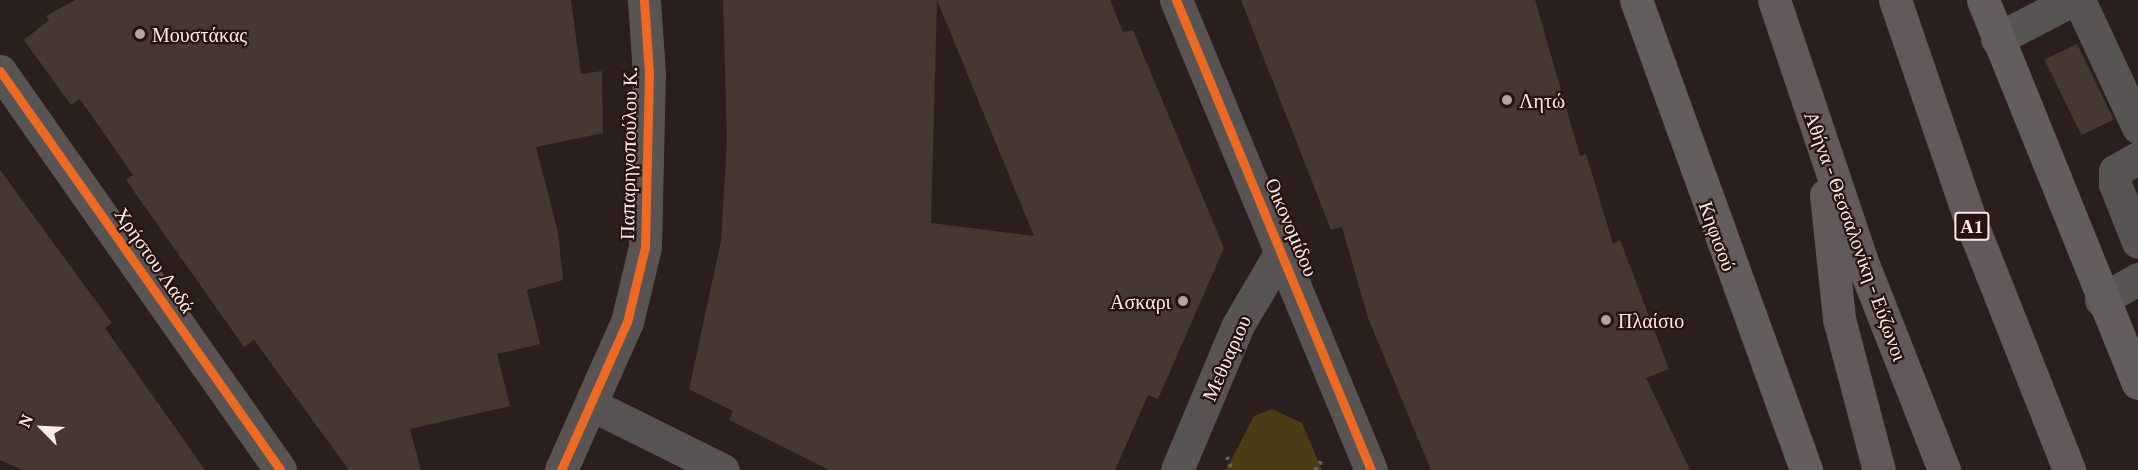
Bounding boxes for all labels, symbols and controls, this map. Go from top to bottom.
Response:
place label: Μουστάκας [152,22,247,46]
marker: Μουστάκας [133,27,147,41]
street label: Παπαρηγοπούλου Κ. [614,66,642,240]
place label: Λητώ [1519,88,1565,112]
marker: Λητώ [1500,93,1514,107]
street label: Αθήνα - Θεσσαλονίκη - Εύζωνοι [1799,106,1913,366]
street label: Οικονομίδου [1261,174,1323,280]
street label: Κηφισού [1694,198,1742,274]
street label: Χρήστου Λαδά [110,203,200,317]
road number: Α1 [1954,211,1990,241]
place label: Ασκαρι [1110,289,1171,313]
marker: Ασκαρι [1176,294,1190,308]
place label: Πλαίσιο [1618,308,1684,332]
street label: Μεθυαριου [1196,311,1256,405]
marker: Πλαίσιο [1599,313,1613,327]
north arrow [12,398,72,458]
text: N [13,411,38,431]

